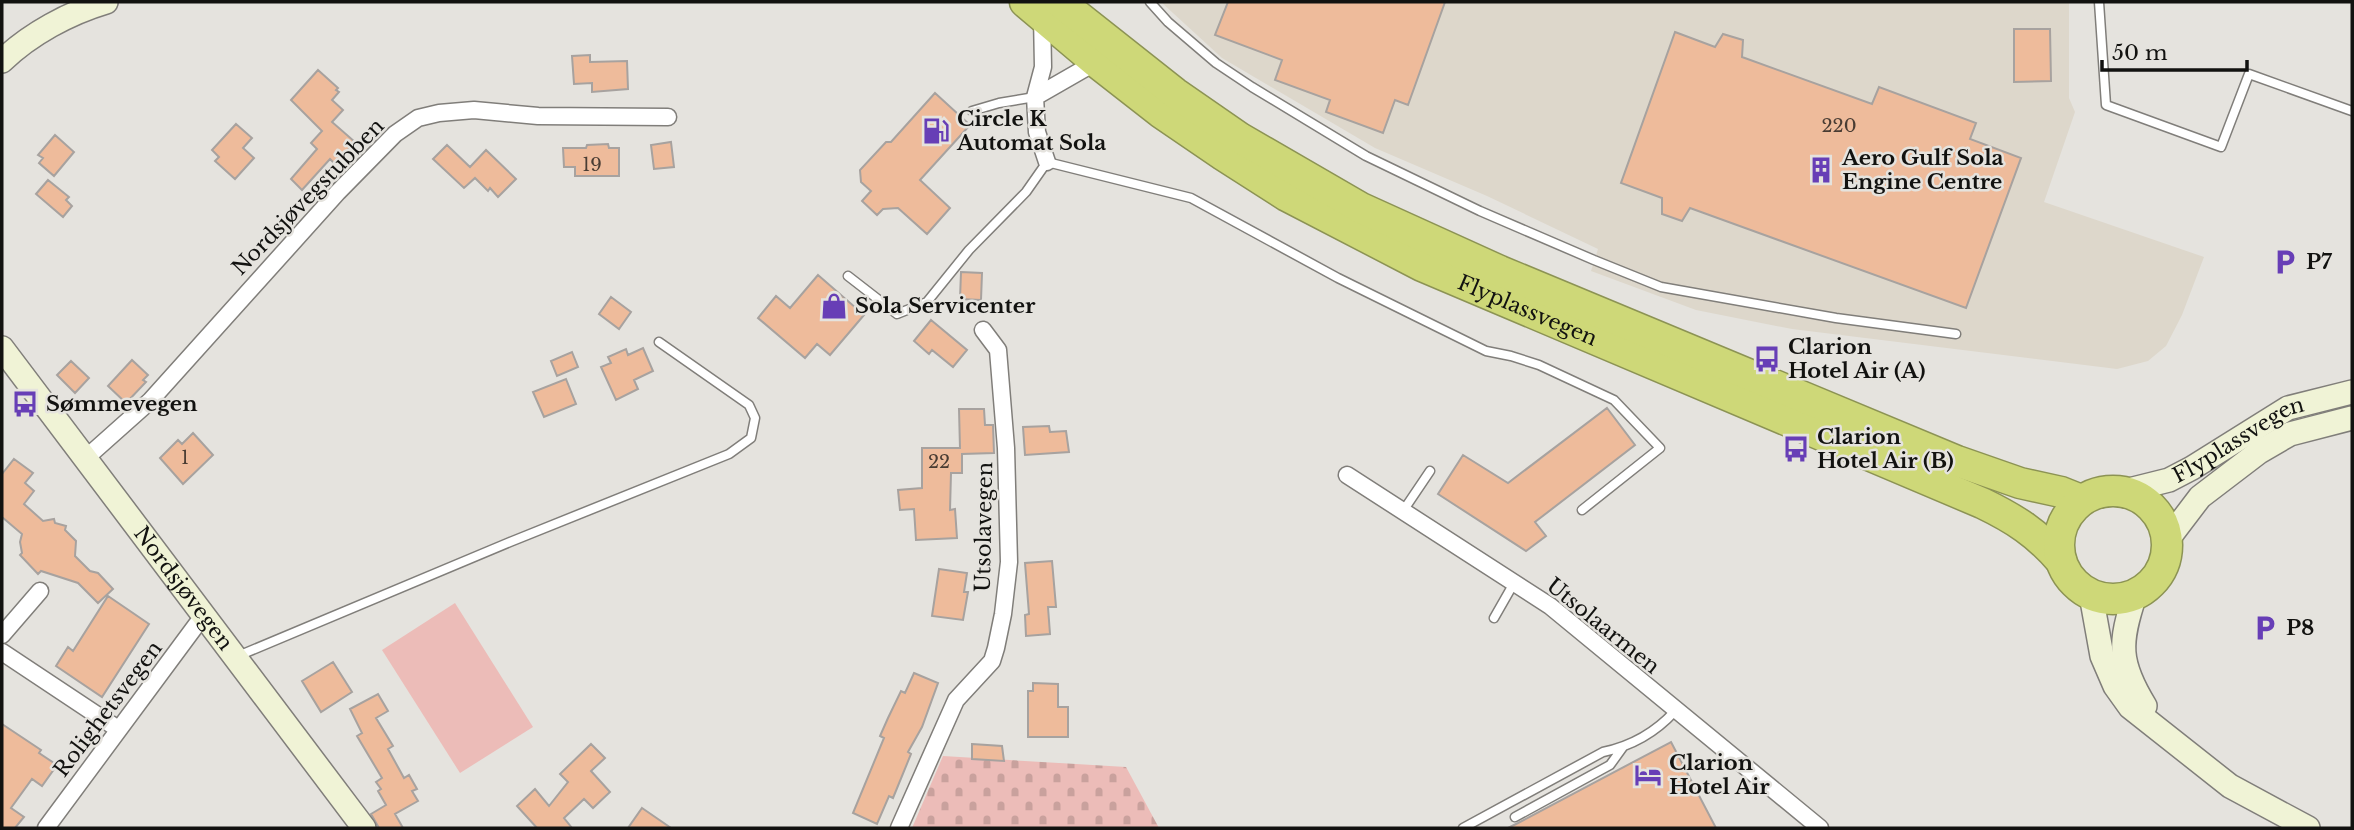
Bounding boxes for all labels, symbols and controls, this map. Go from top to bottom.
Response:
scale bar [2102,28,2247,72]
text: 50 m [2112,40,2168,66]
place label: Circle K Automat Sola [956,106,1106,156]
street label: Nordsjøvegstubben [227,113,389,281]
house number: 220 [1821,115,1857,137]
fuel station icon: Circle K Automat Sola [921,116,951,146]
place label: Aero Gulf Sola Engine Centre [1841,145,2004,195]
house number: 19 [582,154,602,176]
building icon: Aero Gulf Sola Engine Centre [1806,155,1836,185]
parking icon: P7 [2270,247,2300,277]
place label: P7 [2306,249,2333,275]
street label: Flyplassvegen [1454,270,1601,352]
shop icon: Sola Servicenter [819,291,849,321]
place label: Sola Servicenter [855,293,1036,319]
place label: Clarion Hotel Air (A) [1788,334,1925,384]
bus stop icon: Clarion Hotel Air (A) [1752,344,1782,374]
bus stop icon: Sømmevegen [10,389,40,419]
place label: Sømmevegen [46,391,197,417]
street label: Flyplassvegen [2168,391,2307,489]
place label: Clarion Hotel Air (B) [1817,424,1954,474]
bus stop icon: Clarion Hotel Air (B) [1781,434,1811,464]
house number: 1 [181,447,189,469]
house number: 22 [928,451,950,473]
street label: Utsolavegen [970,462,998,592]
street label: Nordsjøvegen [128,521,238,656]
street label: Utsolaarmen [1541,573,1665,679]
parking icon: P8 [2250,613,2280,643]
place label: P8 [2286,615,2314,641]
street label: Rolighetsvegen [48,636,168,782]
place label: Clarion Hotel Air [1669,750,1770,800]
hotel icon: Clarion Hotel Air [1633,760,1663,790]

